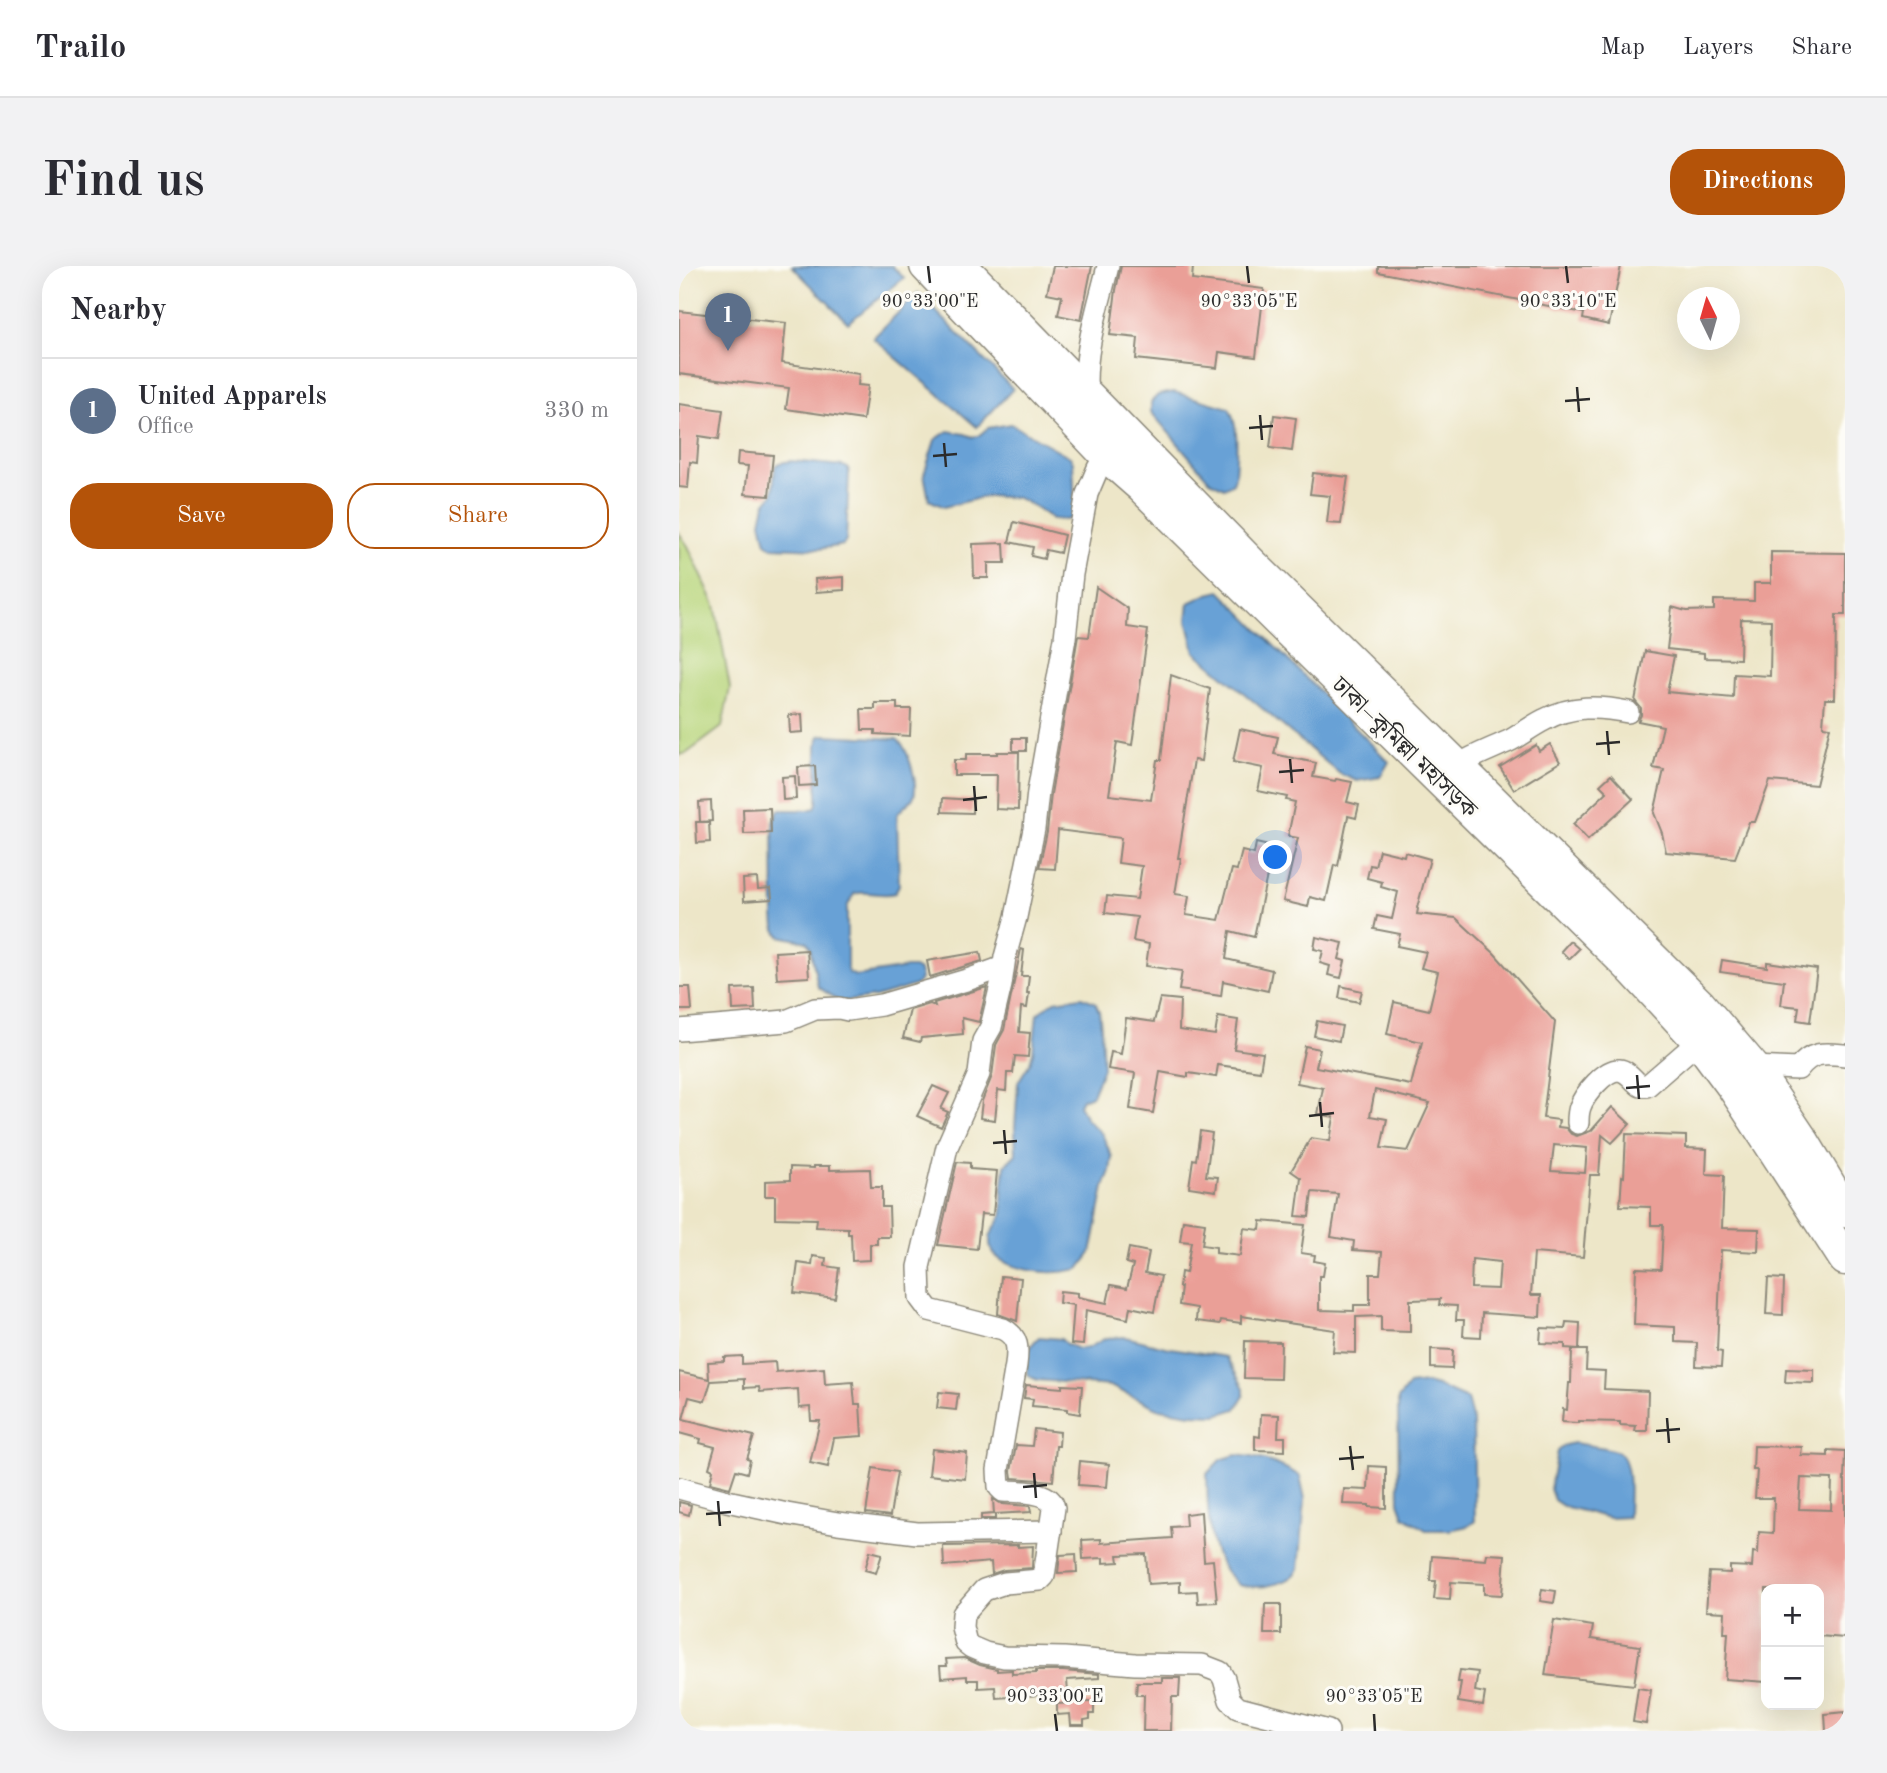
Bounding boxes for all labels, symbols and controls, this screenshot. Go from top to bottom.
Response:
text: Trailo [35,32,126,65]
text: Map [1601,36,1645,60]
text: Layers [1683,36,1753,60]
text: Share [1791,36,1852,60]
button: Directions [1670,149,1845,215]
text: Find us [42,158,205,207]
north arrow [1677,287,1740,350]
pin: 1 [705,293,751,351]
text: 90°33'00"E [882,293,978,311]
text: 90°33'05"E [1201,293,1297,311]
text: 90°33'10"E [1520,293,1616,311]
text: Nearby [70,296,167,326]
text: United Apparels [137,384,327,410]
text: 1 [86,399,100,422]
text: 330 m [544,399,609,422]
text: Office [137,415,194,438]
button: Save [70,483,333,549]
button: Share [347,483,609,549]
street label: ঢাকা–কুমিল্লা মহাসড়ক [1326,670,1484,824]
your location [1258,840,1292,874]
map controls [1761,1584,1824,1710]
button: + [1761,1584,1824,1647]
button: − [1761,1647,1824,1710]
text: 90°33'00"E [1007,1688,1103,1706]
text: 90°33'05"E [1326,1688,1422,1706]

